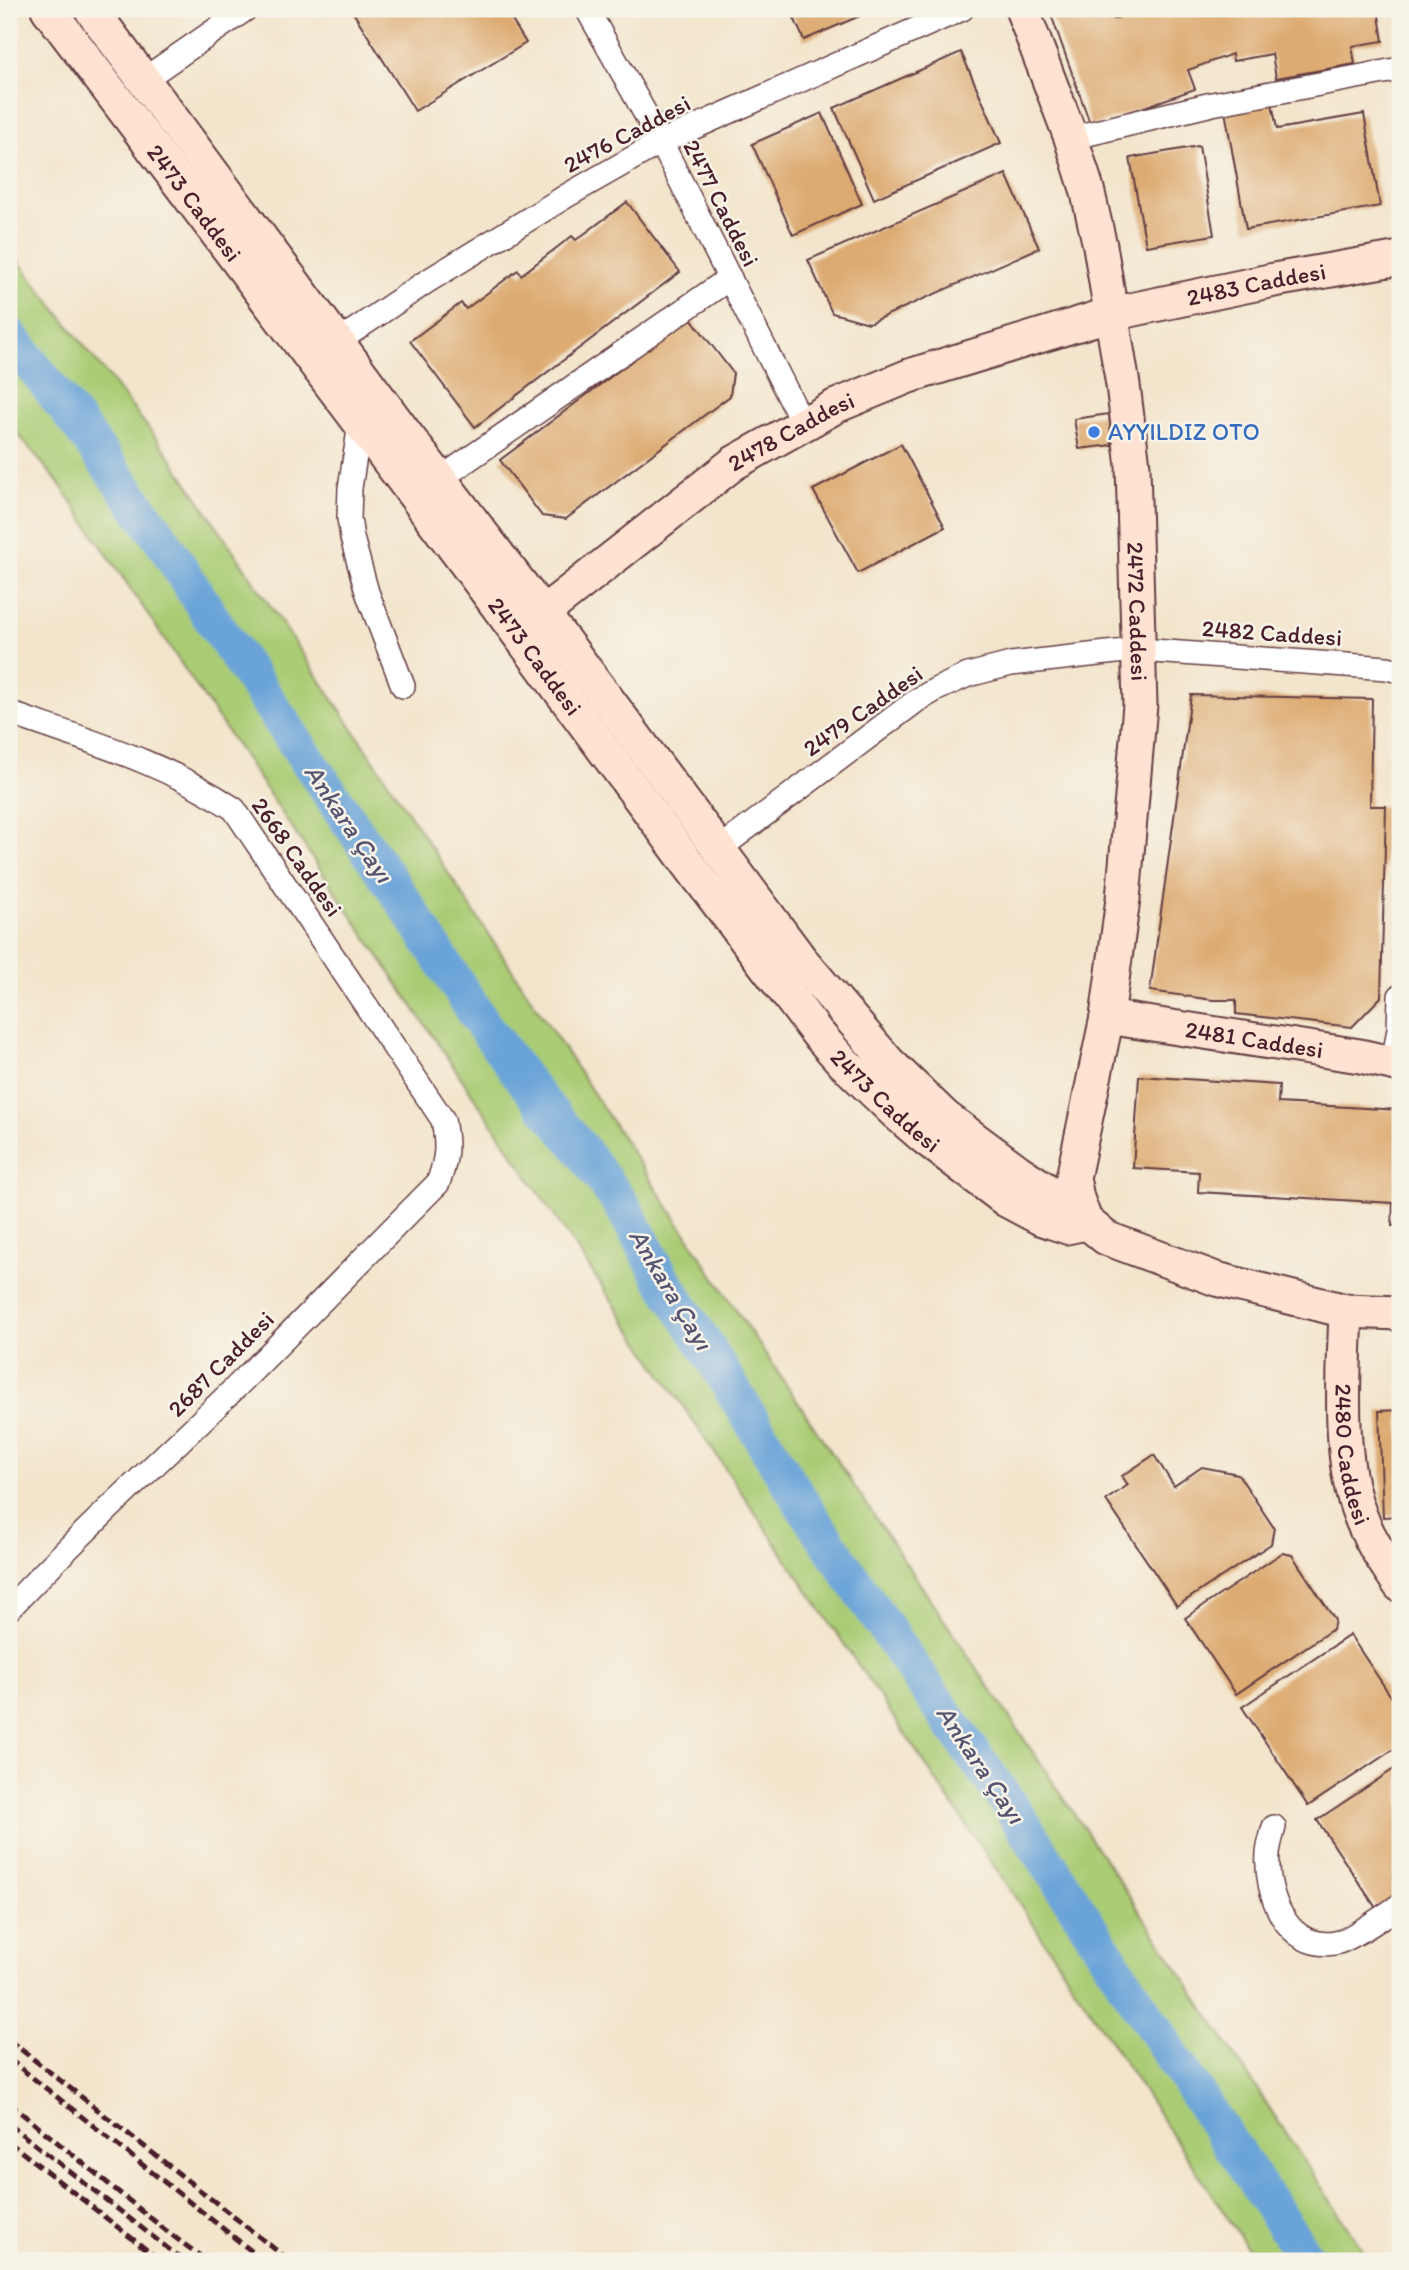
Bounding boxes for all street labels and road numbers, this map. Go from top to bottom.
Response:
street label: 2476 Caddesi [558,88,695,179]
street label: 2477 Caddesi [677,134,766,271]
street label: 2473 Caddesi [141,138,248,267]
street label: 2483 Caddesi [1184,256,1328,312]
street label: 2478 Caddesi [723,385,858,477]
street label: 2472 Caddesi [1121,541,1154,682]
street label: 2473 Caddesi [482,591,589,721]
street label: 2482 Caddesi [1201,613,1343,652]
street label: 2479 Caddesi [797,659,928,762]
street label: 2668 Caddesi [246,792,349,922]
street label: 2481 Caddesi [1183,1014,1325,1064]
street label: 2473 Caddesi [824,1043,946,1159]
street label: 2687 Caddesi [162,1305,280,1423]
street label: 2480 Caddesi [1329,1383,1377,1529]

